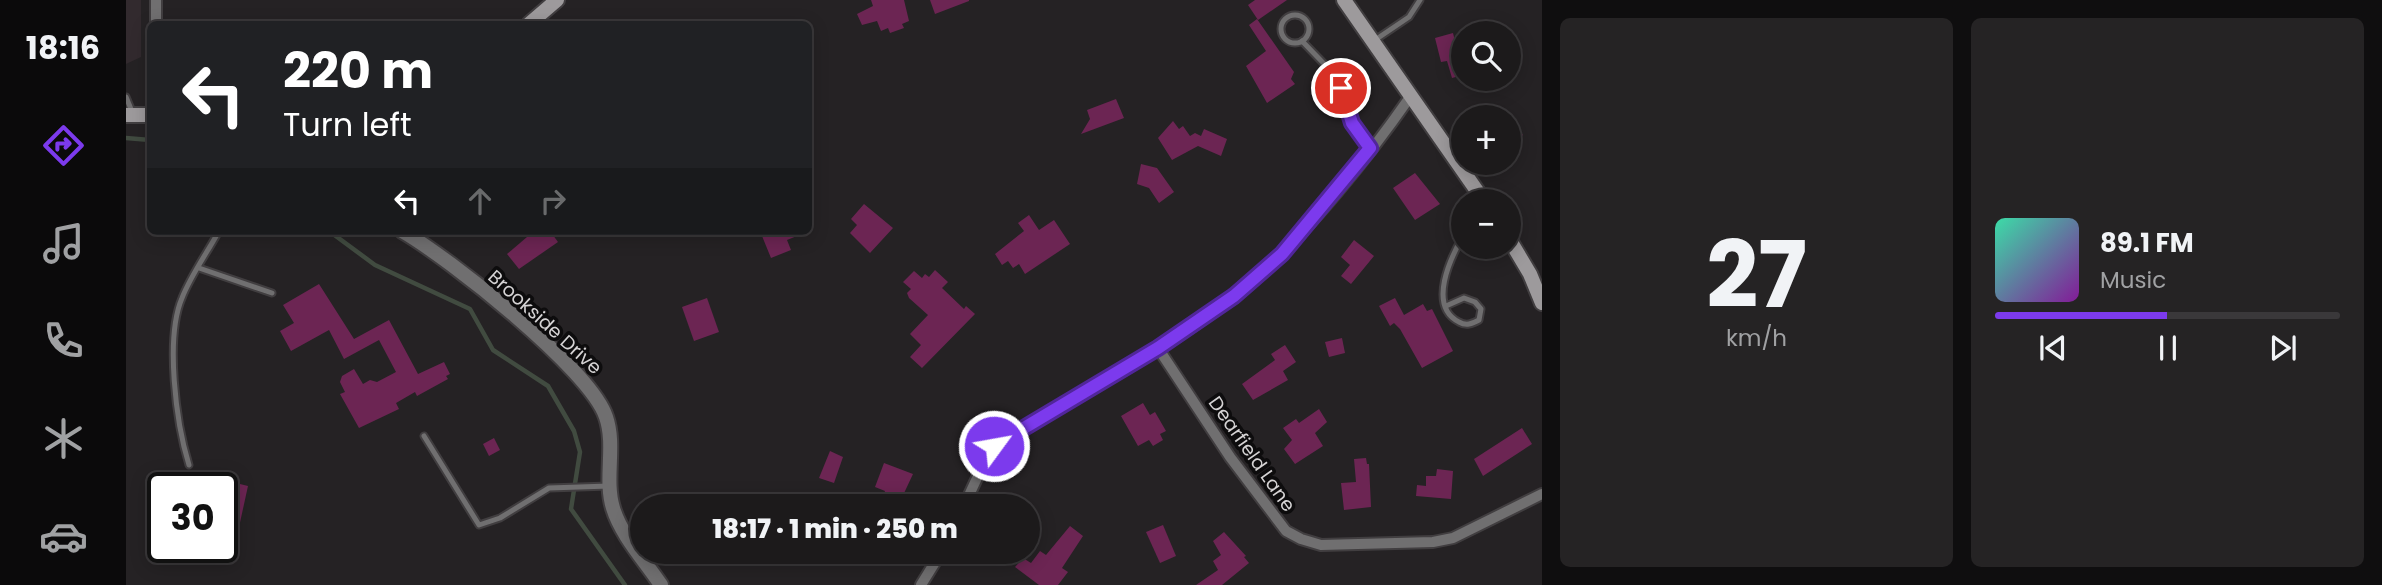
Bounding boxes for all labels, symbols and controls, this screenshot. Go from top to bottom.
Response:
map controls [1451,21,1521,259]
button: search [1451,21,1521,91]
text: 18:16 [26,25,100,70]
text: 220 m [283,37,433,105]
icon: left [168,49,259,140]
pin [1311,58,1371,118]
icon: arrive [1322,69,1360,107]
text: Turn left [283,102,412,147]
button: + [1451,105,1521,175]
icon: directions [39,121,88,170]
icon: left [388,182,426,220]
icon: ahead [461,182,499,220]
icon: right [534,182,572,220]
button: − [1451,189,1521,259]
text: 27 [1706,211,1807,339]
icon: music [39,219,88,268]
text: 89.1 FM [2100,225,2194,261]
street label: Brookside Drive [482,264,608,380]
text: Music [2100,264,2166,296]
icon: phone [39,316,88,365]
text: km/h [1726,322,1787,354]
icon: previous [2034,329,2072,367]
icon: pause [2149,329,2187,367]
icon: next [2264,329,2302,367]
street label: Dearfield Lane [1202,391,1302,517]
position arrow [957,409,1031,483]
icon: climate [39,414,88,463]
speed limit sign: 30 [147,472,238,563]
text: 18:17 · 1 min · 250 m [712,511,958,547]
icon: car [39,512,88,561]

